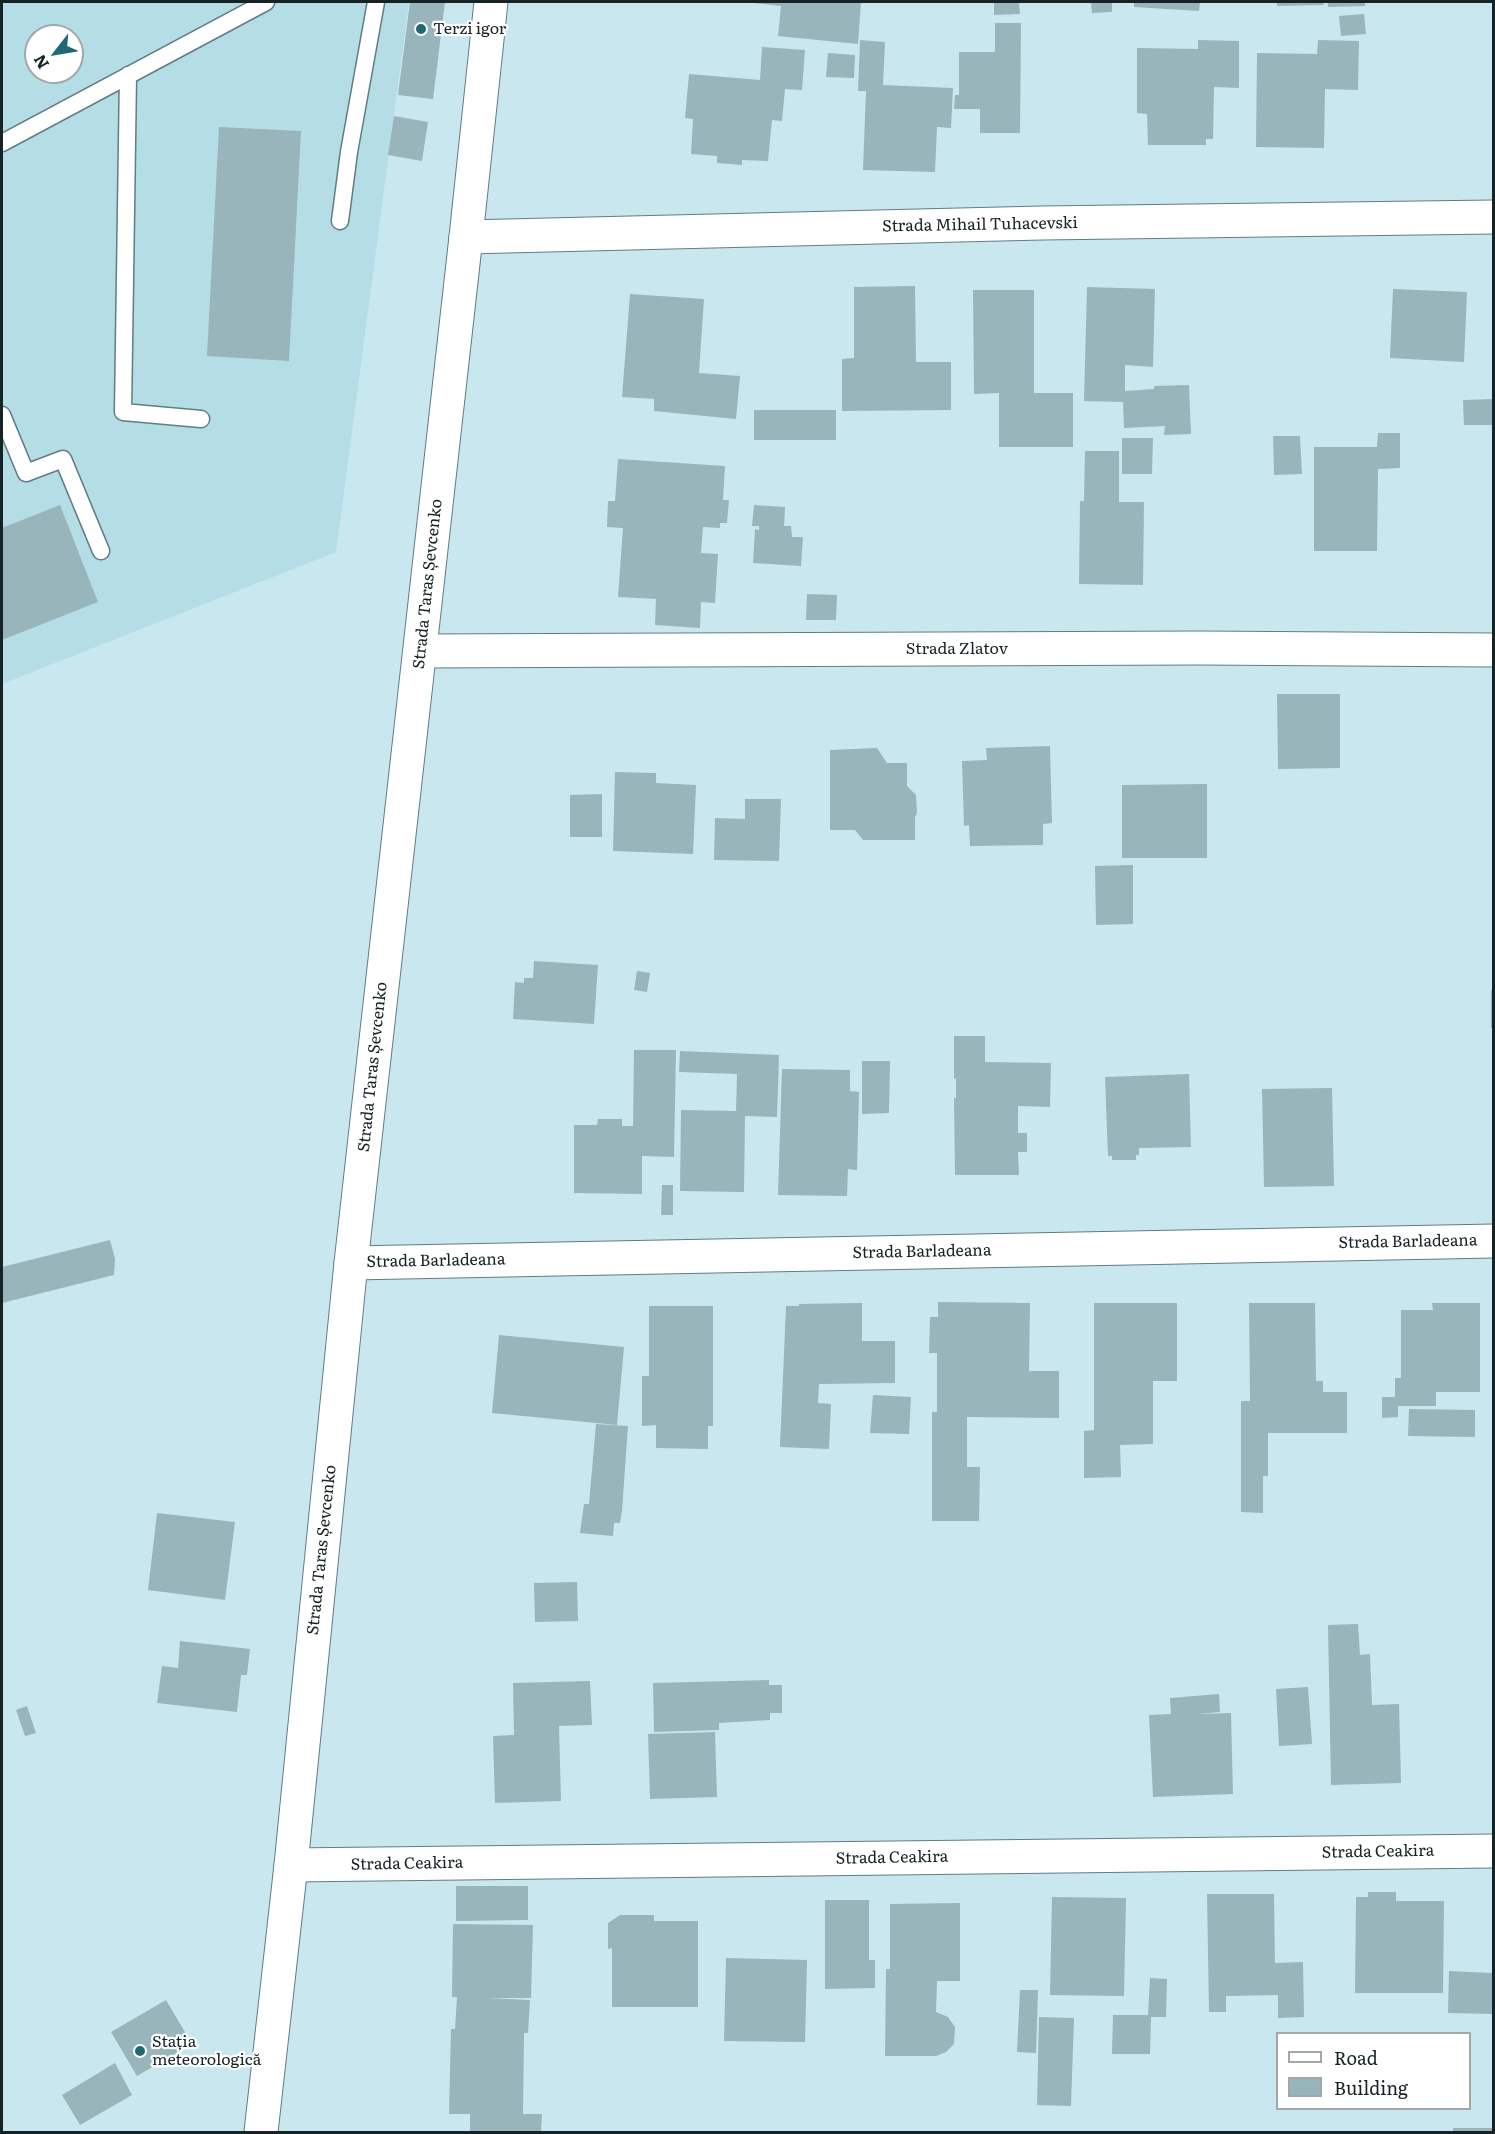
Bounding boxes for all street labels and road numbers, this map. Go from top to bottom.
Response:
street label: Strada Mihail Tuhacevski [882,214,1078,236]
street label: Strada Taras Șevcenko [410,498,446,670]
street label: Strada Zlatov [906,639,1008,659]
street label: Strada Taras Șevcenko [355,981,391,1153]
street label: Strada Barladeana [1338,1231,1478,1253]
street label: Strada Barladeana [852,1241,992,1263]
street label: Strada Barladeana [366,1250,506,1272]
street label: Strada Taras Șevcenko [304,1464,340,1636]
street label: Strada Ceakira [1322,1841,1434,1863]
street label: Strada Ceakira [836,1847,948,1869]
street label: Strada Ceakira [351,1853,463,1875]

